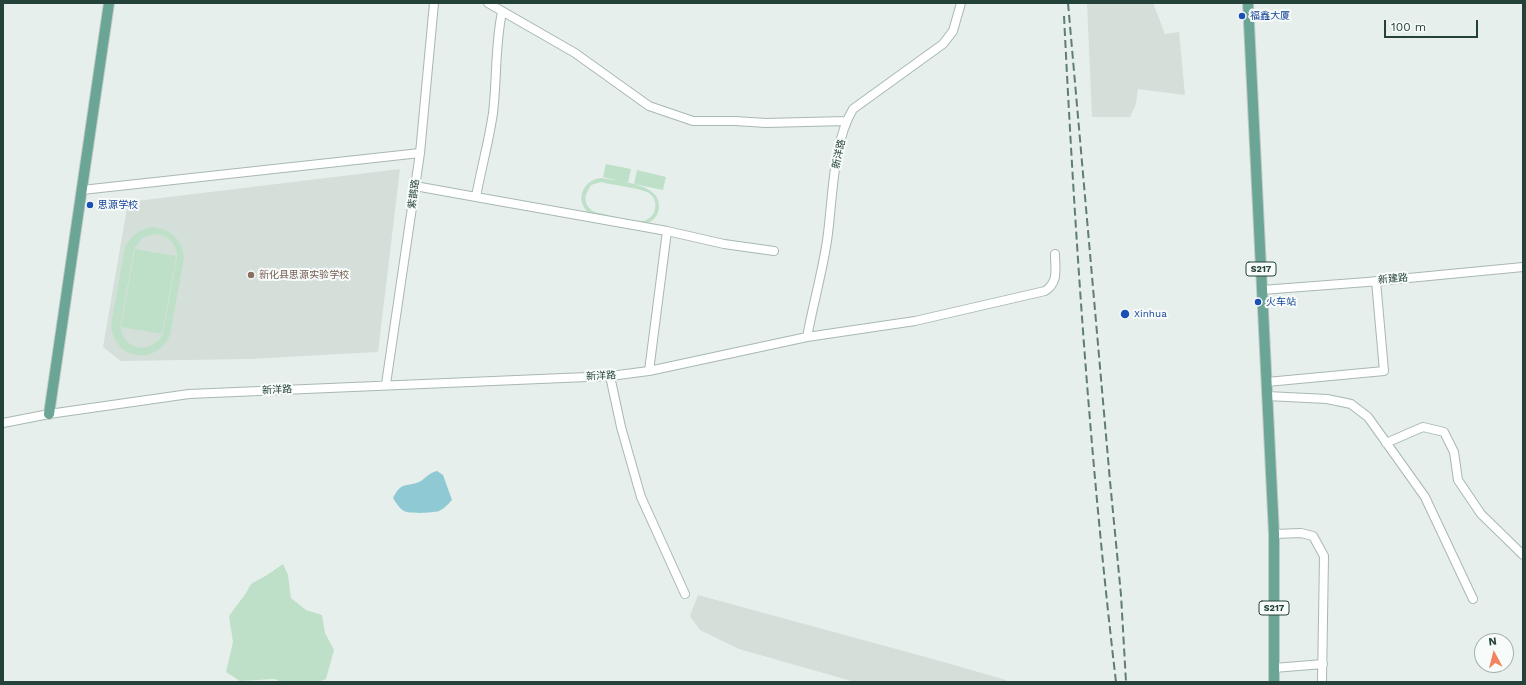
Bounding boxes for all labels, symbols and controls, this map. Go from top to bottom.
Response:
place label: 福鑫大厦 [1250,10,1290,22]
marker: 福鑫大厦 [1237,11,1247,21]
scale bar [1386,12,1480,38]
text: 100 m [1391,20,1426,34]
street label: 新洋路 [830,138,848,170]
street label: 紫鹊路 [406,178,422,210]
place label: 思源学校 [98,199,138,211]
marker: 思源学校 [85,200,95,210]
road number: S217 [1246,262,1276,276]
place label: 新化县思源实验学校 [259,269,349,281]
marker: 新化县思源实验学校 [246,270,256,280]
street label: 新建路 [1378,272,1408,286]
place label: 火车站 [1266,296,1296,308]
marker: 火车站 [1253,297,1263,307]
marker: Xinhua [1119,308,1131,320]
place label: Xinhua [1134,308,1167,320]
street label: 新洋路 [586,369,616,383]
street label: 新洋路 [262,383,292,397]
road number: S217 [1259,601,1289,615]
north arrow [1474,633,1514,673]
text: N [1488,635,1497,649]

